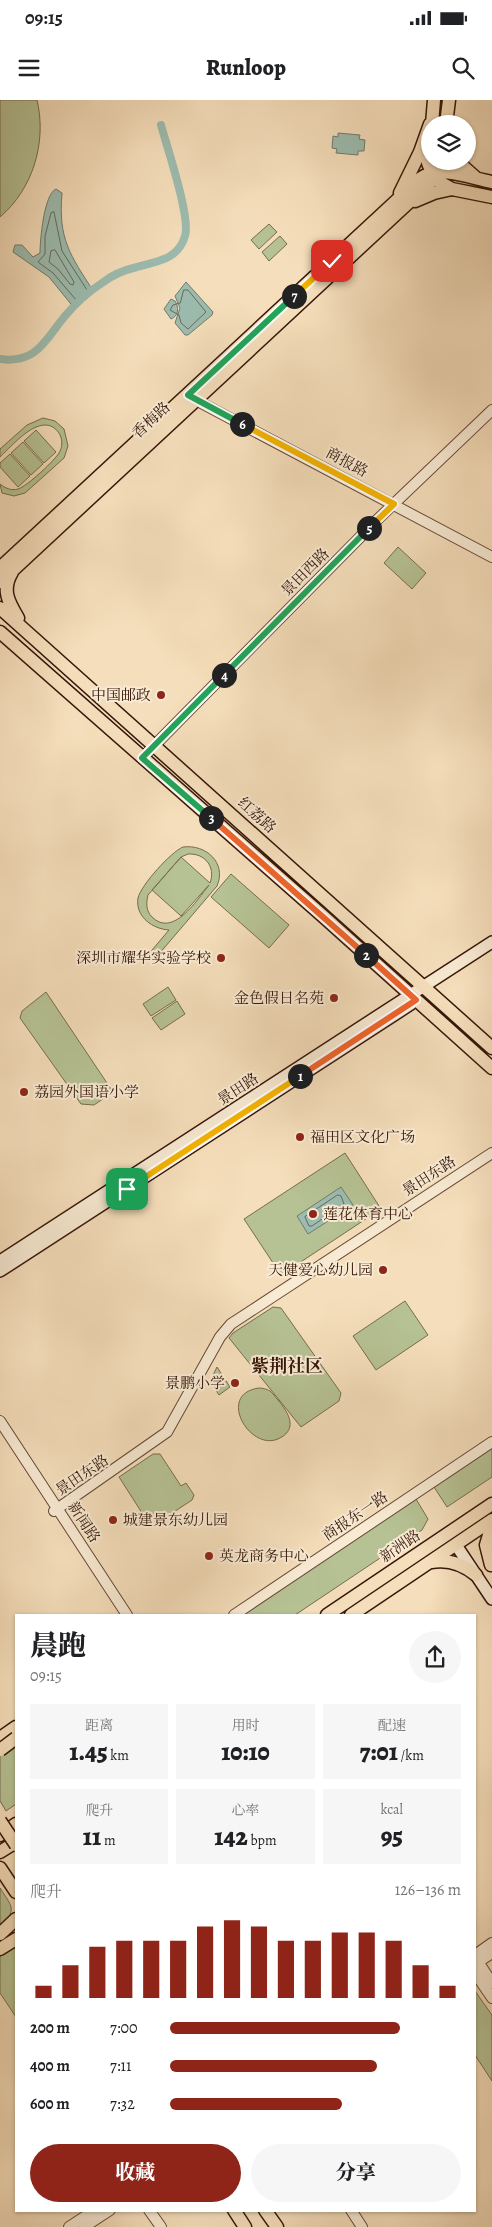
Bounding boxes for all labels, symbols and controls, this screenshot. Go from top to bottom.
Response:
text: 09:15 [25,5,63,31]
text: Runloop [206,53,286,83]
icon: menu [15,54,43,82]
icon: search [449,54,477,82]
map controls [421,115,476,170]
button: layers [421,115,476,170]
pin [311,240,353,282]
icon: check [318,247,346,275]
pin: 7 [282,284,306,308]
text: 7 [292,287,297,306]
street label: 香梅路 [128,397,174,443]
pin: 6 [230,412,254,436]
text: 6 [239,415,246,434]
street label: 商报路 [322,443,372,481]
pin: 5 [356,516,382,540]
text: 5 [367,519,372,538]
street label: 景田西路 [277,544,333,600]
pin: 4 [212,662,236,688]
text: 4 [221,666,228,685]
place label: 中国邮政 [91,685,151,705]
marker: 中国邮政 [155,689,167,701]
street label: 红荔路 [234,793,280,837]
pin: 3 [198,806,224,830]
text: 3 [208,809,215,828]
pin: 2 [354,942,378,968]
text: 2 [363,946,370,965]
place label: 深圳市耀华实验学校 [76,948,211,968]
marker: 深圳市耀华实验学校 [215,952,227,964]
place label: 金色假日名苑 [234,988,324,1008]
marker: 金色假日名苑 [328,992,340,1004]
pin: 1 [288,1064,312,1088]
text: 1 [298,1067,303,1086]
street label: 景田路 [214,1068,262,1110]
place label: 荔园外国语小学 [34,1082,139,1102]
marker: 荔园外国语小学 [18,1086,30,1098]
place label: 福田区文化广场 [310,1127,415,1147]
marker: 福田区文化广场 [294,1131,306,1143]
street label: 景田东路 [398,1151,460,1201]
pin [106,1168,148,1210]
icon: arrive [113,1175,141,1203]
place label: 莲花体育中心 [323,1204,413,1224]
marker: 莲花体育中心 [307,1208,319,1220]
place label: 天健爱心幼儿园 [268,1260,373,1280]
marker: 天健爱心幼儿园 [377,1264,389,1276]
district label: 紫荆社区 [251,1354,323,1378]
place label: 景鹏小学 [165,1373,225,1393]
marker: 景鹏小学 [229,1377,241,1389]
street label: 景田东路 [52,1450,112,1500]
street label: 商报东一路 [318,1487,392,1545]
street label: 新闻路 [63,1498,105,1546]
place label: 城建景东幼儿园 [123,1510,228,1530]
marker: 城建景东幼儿园 [107,1514,119,1526]
street label: 新洲路 [376,1525,424,1567]
place label: 英龙商务中心 [219,1546,309,1566]
marker: 英龙商务中心 [203,1550,215,1562]
text: 晨跑 [30,1627,86,1665]
button: share [409,1631,461,1683]
text: 09:15 [30,1665,62,1687]
text: 距离 [85,1716,113,1735]
text: 用时 [231,1716,259,1735]
text: 配速 [378,1716,406,1735]
text: 1.45 [69,1735,108,1769]
text: 10:10 [221,1735,270,1769]
text: 7:01 [360,1735,398,1769]
text: km [108,1746,129,1765]
text: /km [398,1746,424,1765]
text: kcal [381,1800,403,1819]
text: 爬升 [85,1801,113,1820]
text: 心率 [231,1801,259,1820]
text: 95 [381,1819,403,1853]
text: 11 [83,1820,101,1854]
text: 142 [214,1820,248,1854]
text: m [101,1831,116,1850]
text: bpm [248,1831,277,1850]
text: 126–136 m [395,1879,461,1901]
text: 爬升 [30,1881,62,1903]
text: 200 m [30,2017,70,2039]
text: 7:00 [110,2017,138,2039]
text: 400 m [30,2055,70,2077]
text: 7:11 [110,2055,131,2077]
text: 600 m [30,2093,70,2115]
text: 7:32 [110,2093,135,2115]
button: 收藏 [30,2144,241,2202]
button: 分享 [251,2144,461,2202]

